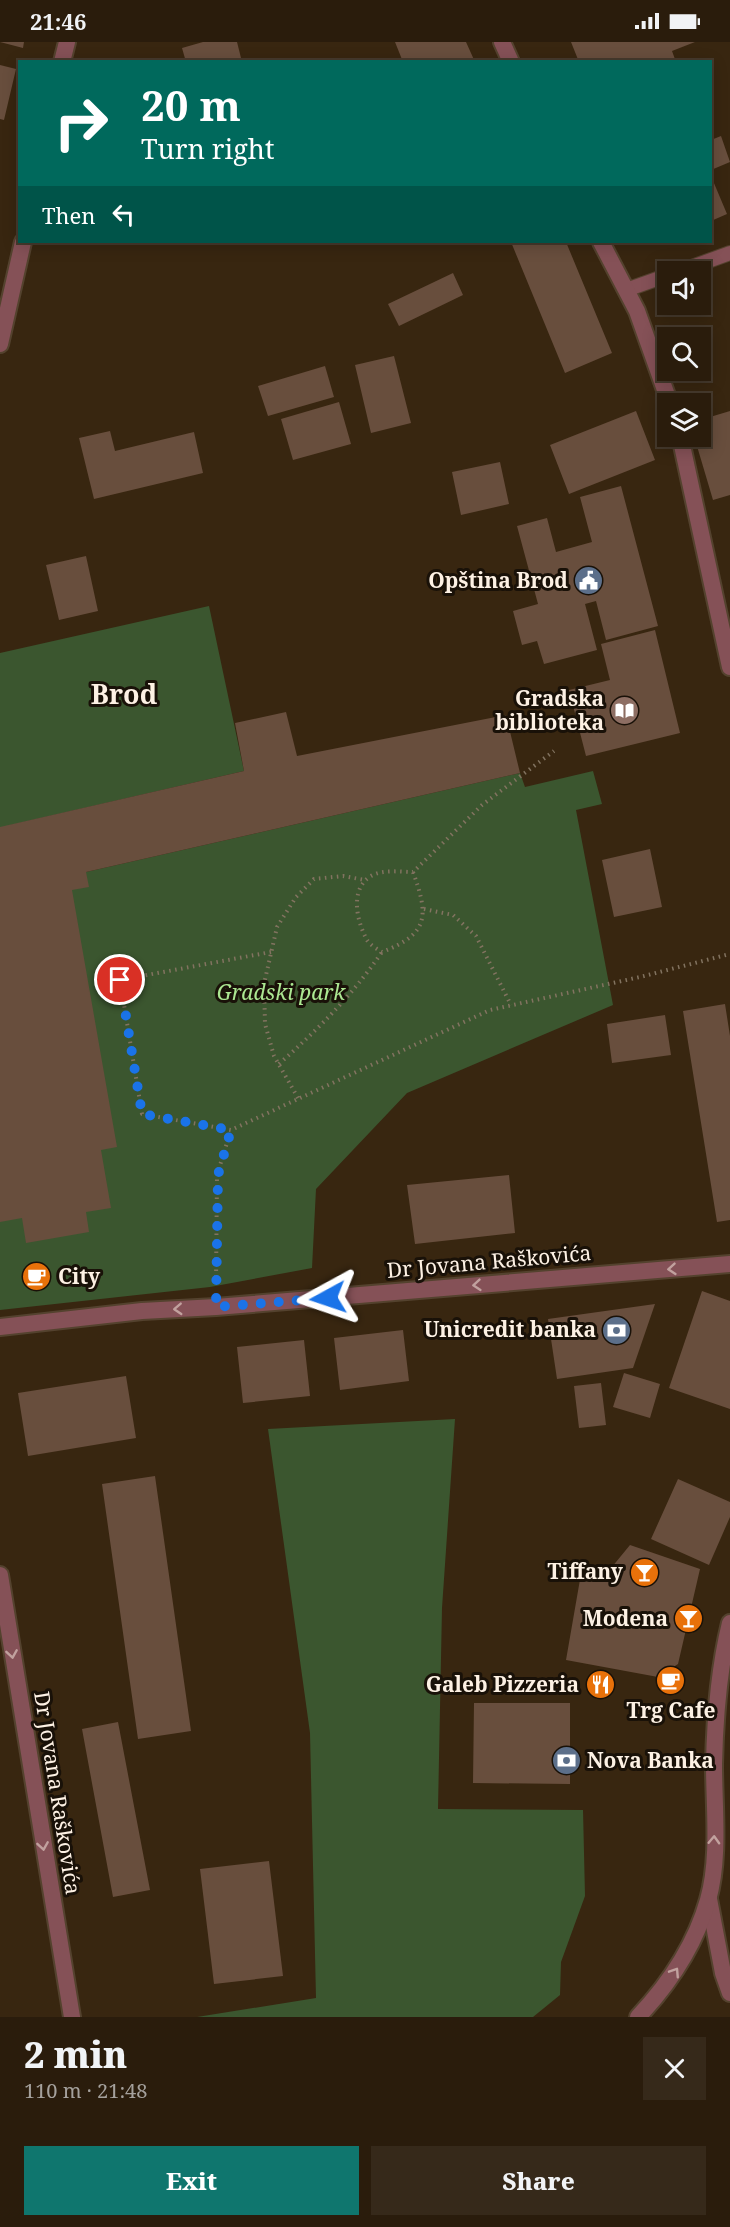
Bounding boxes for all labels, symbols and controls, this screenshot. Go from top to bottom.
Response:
text: 21:46 [30,6,86,36]
text: 20 m [141,76,241,133]
icon: right [42,84,120,162]
text: Turn right [141,130,274,167]
icon: left [107,198,140,231]
text: Then [42,200,95,230]
map controls [657,261,711,447]
button: sound [657,261,711,315]
button: search [657,327,711,381]
button: layers [657,393,711,447]
public building icon: Opština Brod [573,565,605,597]
place label: Opština Brod [428,566,568,594]
district label: Brod [91,675,158,712]
place label: Gradska biblioteka [495,684,604,736]
library icon: Gradska biblioteka [609,695,641,727]
pin [94,954,145,1005]
icon: arrive [103,963,136,996]
park label: Gradski park [217,978,346,1006]
street label: Dr Jovana Raškovića [386,1238,592,1284]
cafe icon: City [21,1261,53,1293]
place label: City [58,1262,101,1290]
one-way arrow [667,1262,676,1275]
position arrow [296,1266,360,1330]
one-way arrow [473,1279,482,1292]
one-way arrow [174,1302,183,1315]
bank icon: Unicredit banka [601,1314,633,1346]
place label: Unicredit banka [424,1315,596,1343]
bar icon: Tiffany [628,1556,660,1588]
place label: Tiffany [548,1557,624,1585]
bar icon: Modena [673,1603,705,1635]
place label: Modena [583,1604,668,1632]
one-way arrow [6,1649,18,1658]
cafe icon: Trg Cafe [655,1664,687,1696]
restaurant icon: Galeb Pizzeria [584,1669,616,1701]
place label: Galeb Pizzeria [426,1670,579,1698]
street label: Dr Jovana Raškovića [28,1689,88,1896]
place label: Trg Cafe [626,1696,716,1724]
bank icon: Nova Banka [550,1745,582,1777]
place label: Nova Banka [587,1746,714,1774]
one-way arrow [707,1836,720,1845]
one-way arrow [36,1842,48,1851]
one-way arrow [668,1968,680,1978]
text: 2 min [24,2030,127,2079]
button: close [643,2037,706,2100]
text: 110 m · 21:48 [24,2077,147,2104]
button: Exit [24,2146,359,2215]
button: Share [371,2146,706,2215]

